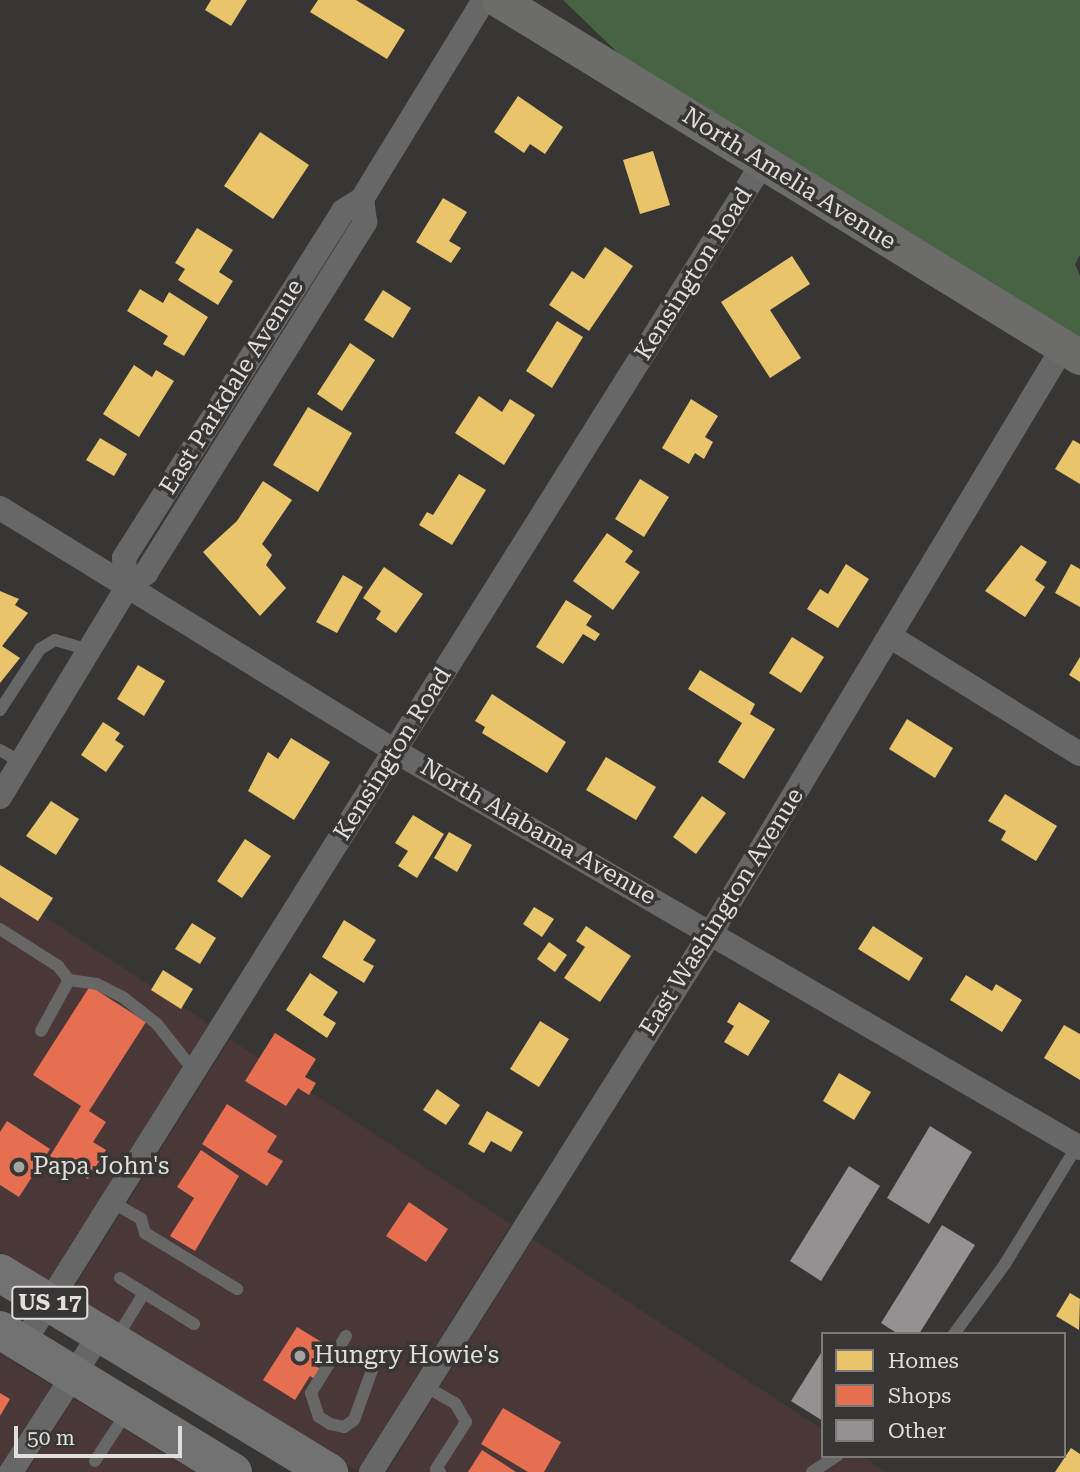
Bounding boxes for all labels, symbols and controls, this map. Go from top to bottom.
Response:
street label: North Amelia Avenue [677,102,901,256]
street label: Kensington Road [629,182,759,366]
street label: East Parkdale Avenue [154,274,310,500]
street label: Kensington Road [328,662,458,846]
street label: North Alabama Avenue [415,753,661,911]
street label: East Washington Avenue [634,783,810,1041]
place label: Papa John's [33,1153,169,1181]
marker: Papa John's [11,1159,27,1175]
road number: US 17 [10,1284,90,1322]
legend [821,1332,1066,1458]
place label: Hungry Howie's [314,1342,499,1370]
marker: Hungry Howie's [292,1348,308,1364]
text: Homes [888,1349,959,1373]
text: Shops [888,1384,951,1408]
scale bar [18,1412,186,1456]
text: Other [888,1419,946,1443]
text: 50 m [27,1426,75,1450]

